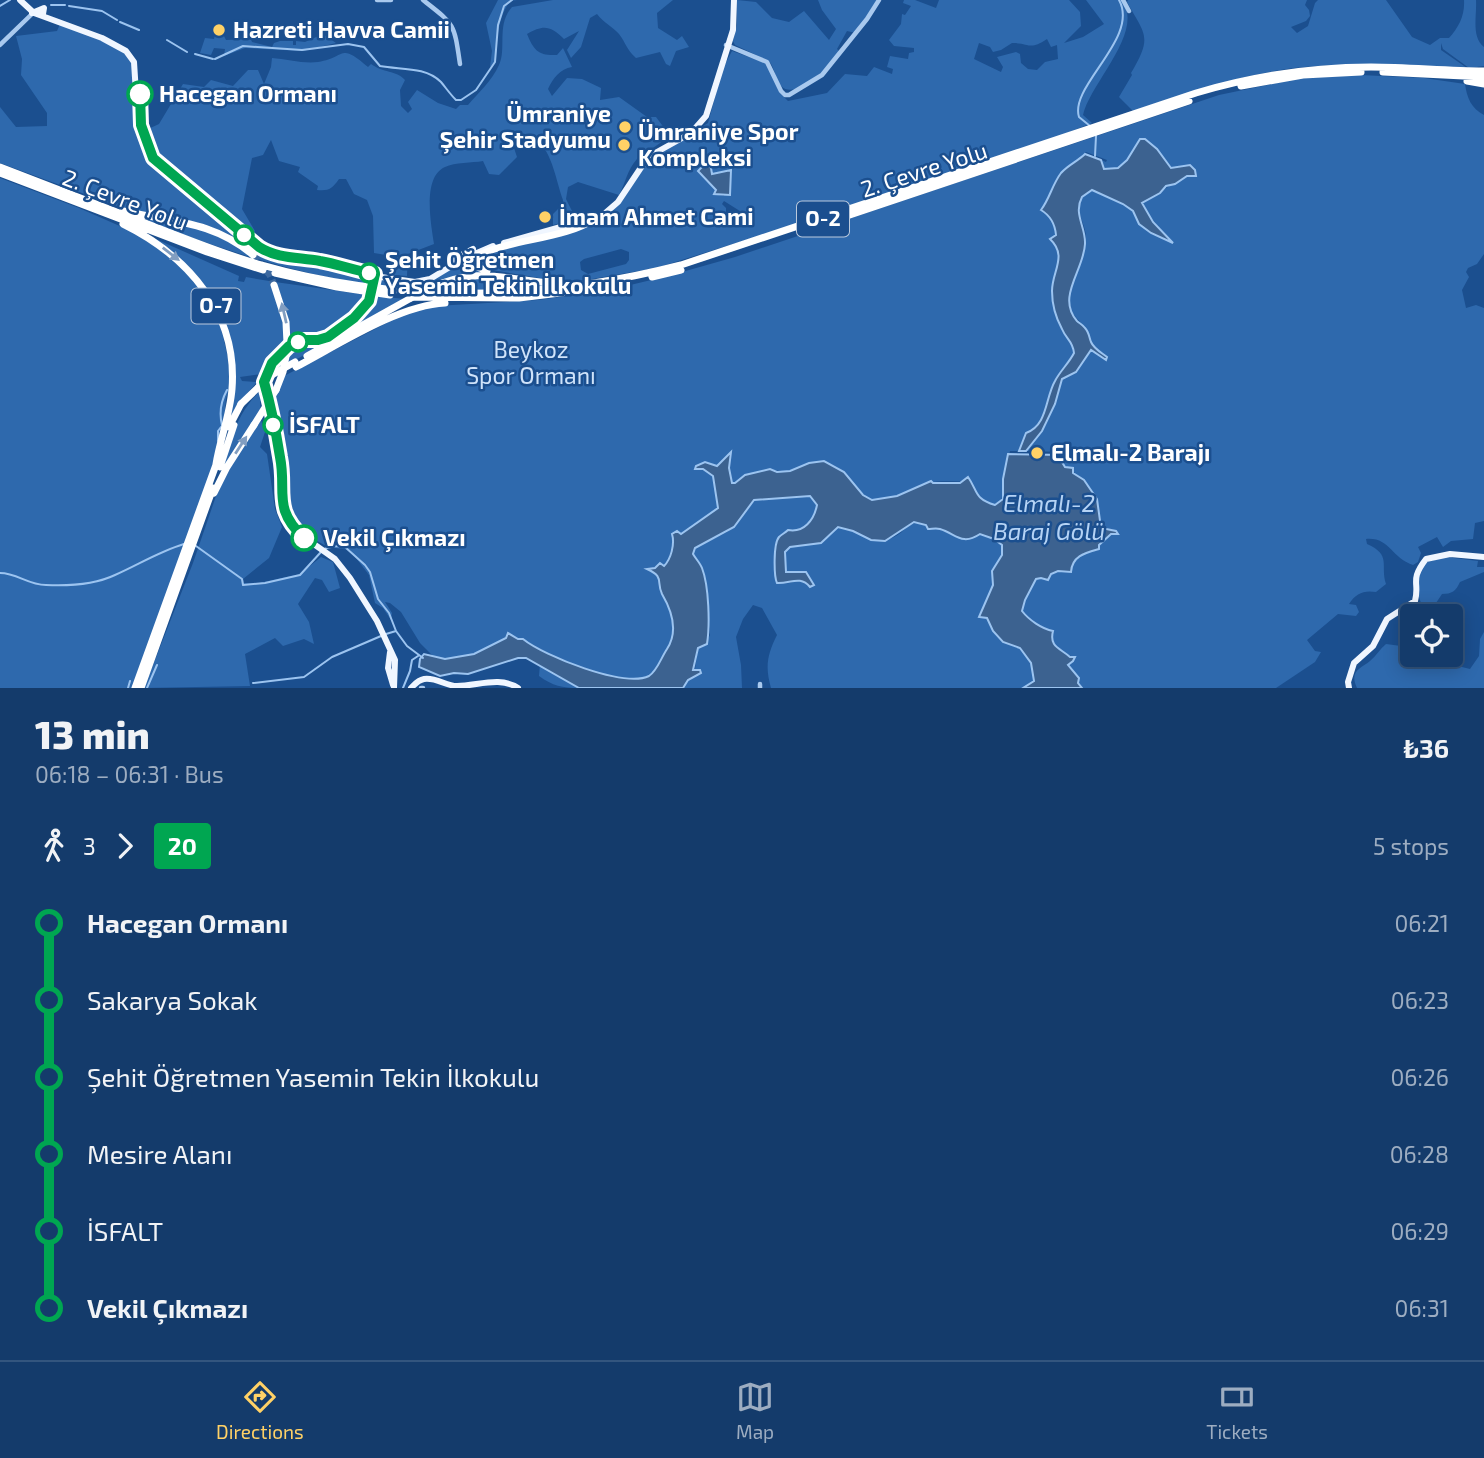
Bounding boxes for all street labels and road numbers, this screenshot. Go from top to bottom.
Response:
street label: 2. Çevre Yolu [857,135,991,204]
street label: 2. Çevre Yolu [59,162,192,237]
road number: O-2 [797,202,849,236]
road number: O-7 [192,288,241,324]

